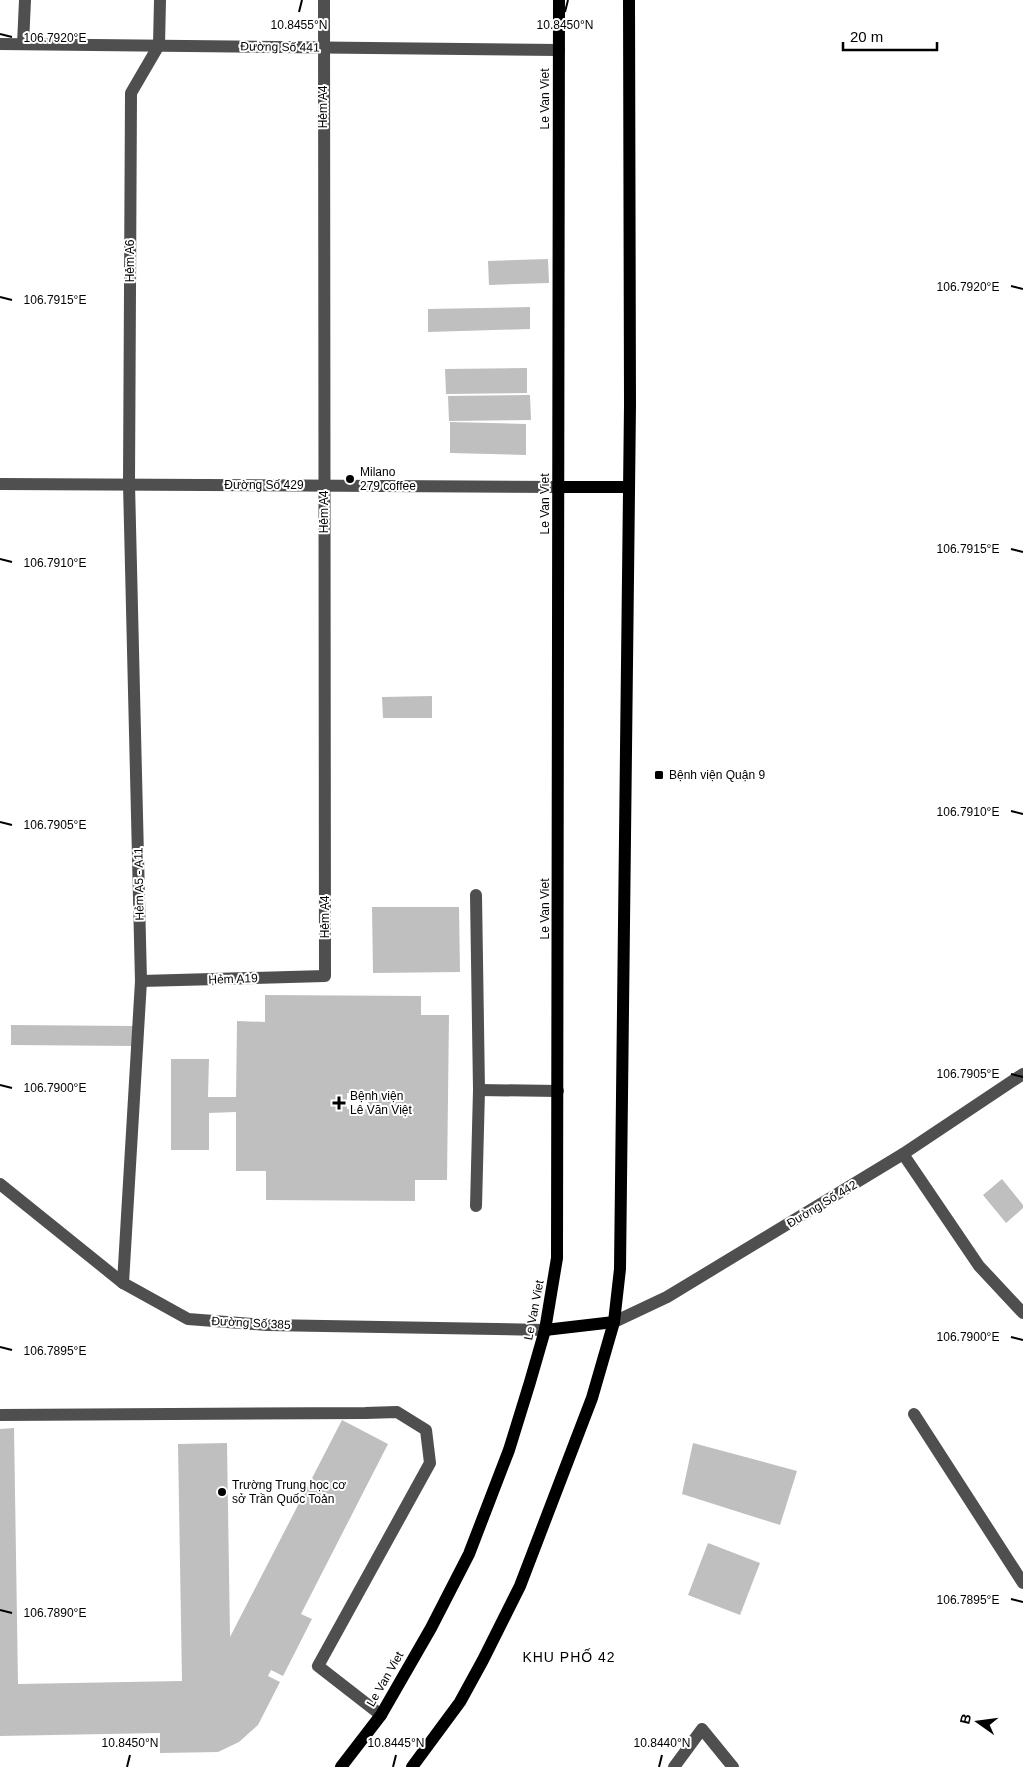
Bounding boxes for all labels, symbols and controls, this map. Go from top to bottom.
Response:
text: 10.8455°N [271,18,327,32]
text: 10.8450°N [537,18,593,32]
scale bar [843,20,937,52]
text: 20 m [850,28,883,45]
text: 106.7920°E [24,31,86,45]
street label: Đường Số 441 [240,39,320,55]
street label: Le Van Viet [538,68,552,129]
street label: Hẻm A4 [316,85,330,128]
street label: Hẻm A6 [123,239,137,282]
text: 106.7920°E [937,280,999,294]
text: 106.7915°E [24,293,86,307]
place label: Milano 279 coffee [360,465,416,493]
marker: Milano 279 coffee [344,473,356,485]
street label: Le Van Viet [538,473,552,534]
street label: Đường Số 429 [224,478,304,492]
street label: Hẻm A4 [317,490,331,533]
text: 106.7915°E [937,542,999,556]
text: 106.7910°E [24,556,86,570]
place label: Bệnh viện Quận 9 [669,768,765,782]
marker: Bệnh viện Quận 9 [653,769,665,781]
text: 106.7910°E [937,805,999,819]
text: 106.7905°E [24,818,86,832]
street label: Hẻm A5 - A11 [131,847,147,921]
street label: Le Van Viet [538,878,552,939]
street label: Hẻm A4 [318,895,332,938]
street label: Hẻm A19 [208,971,258,987]
text: 106.7905°E [937,1067,999,1081]
text: 106.7900°E [24,1081,86,1095]
place label: Bệnh viện Lê Văn Việt [350,1089,412,1117]
marker: Bệnh viện Lê Văn Việt [332,1096,346,1110]
street label: Đường Số 442 [784,1177,860,1230]
street label: Le Van Viet [521,1278,547,1341]
street label: Đường Số 385 [211,1314,291,1332]
text: 106.7900°E [937,1330,999,1344]
text: 106.7895°E [24,1344,86,1358]
place label: Trường Trung học cơ sở Trần Quốc Toản [232,1478,346,1506]
marker: Trường Trung học cơ sở Trần Quốc Toản [216,1486,228,1498]
text: 106.7895°E [937,1593,999,1607]
text: 106.7890°E [24,1606,86,1620]
district label: KHU PHỐ 42 [522,1648,616,1665]
street label: Le Van Viet [364,1649,407,1709]
north arrow [953,1697,1003,1747]
text: B [956,1712,974,1726]
text: 10.8450°N [102,1736,158,1750]
text: 10.8445°N [368,1736,424,1750]
text: 10.8440°N [634,1736,690,1750]

